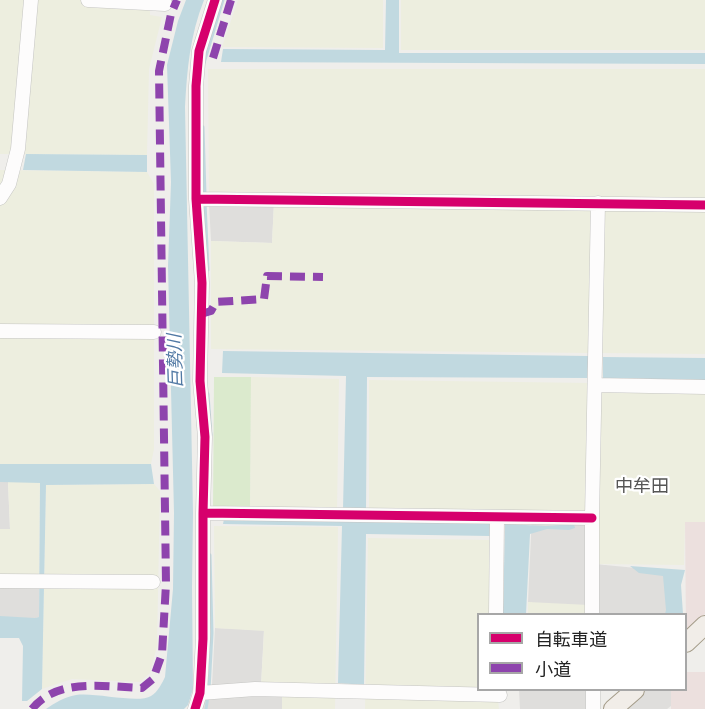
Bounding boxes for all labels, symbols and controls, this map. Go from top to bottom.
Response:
water label: 巨勢川 [164,334,188,388]
district label: 中牟田 [615,476,669,498]
legend [477,613,687,691]
text: 自転車道 [535,627,607,651]
text: 小道 [535,657,571,681]

